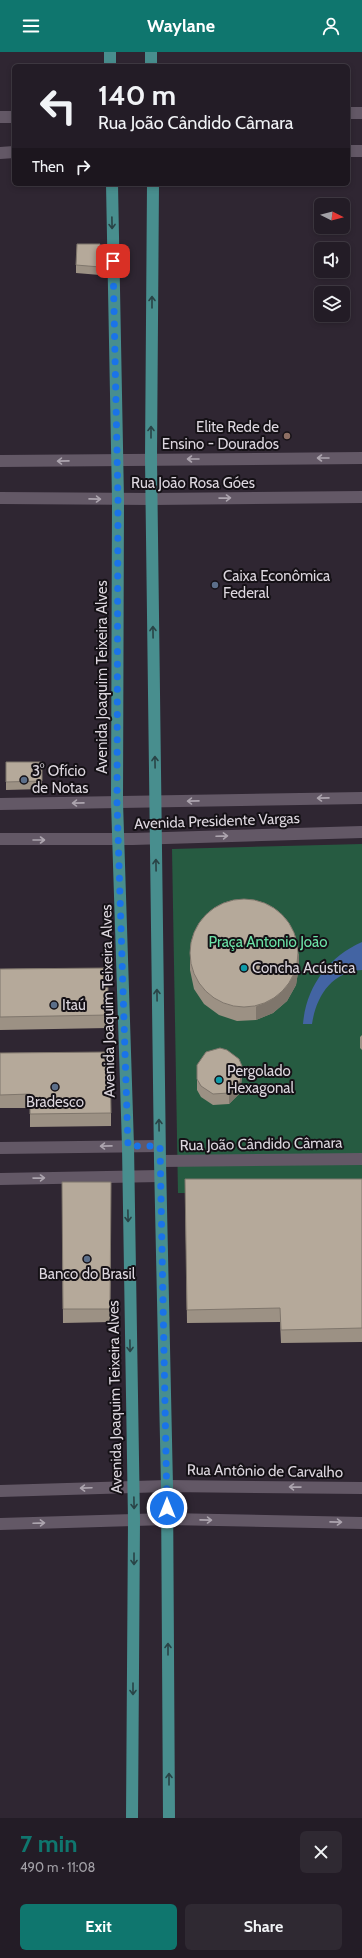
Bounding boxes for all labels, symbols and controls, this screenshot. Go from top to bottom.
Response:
icon: menu [20,15,42,37]
text: Waylane [147,15,215,37]
icon: person [320,15,342,37]
text: 140 m [98,78,176,112]
icon: left [32,80,84,132]
text: Rua João Cândido Câmara [98,112,293,134]
icon: right [72,156,94,178]
text: Then [32,158,64,176]
north arrow [314,198,350,234]
map controls [314,198,350,322]
one-way arrow [108,216,116,229]
button: sound [314,242,350,278]
pin [96,244,130,278]
icon: arrive [102,250,124,272]
button: layers [314,286,350,322]
one-way arrow [148,296,156,309]
place label: Elite Rede de Ensino - Dourados [162,418,279,453]
one-way arrow [147,426,155,439]
marker: Elite Rede de Ensino - Dourados [282,431,292,441]
one-way arrow [317,454,330,462]
one-way arrow [187,455,200,463]
one-way arrow [57,457,70,465]
street label: Rua João Rosa Góes [131,474,255,492]
one-way arrow [88,495,101,503]
one-way arrow [218,495,231,502]
place label: Caixa Econômica Federal [223,567,331,602]
street label: Avenida Joaquim Teixeira Alves [93,580,111,774]
marker: Caixa Econômica Federal [210,580,220,590]
one-way arrow [149,626,157,639]
one-way arrow [151,756,159,769]
place label: 3° Ofício de Notas [32,762,88,797]
marker: 3° Ofício de Notas [19,775,29,785]
one-way arrow [317,795,330,802]
one-way arrow [187,797,200,804]
one-way arrow [72,799,85,806]
street label: Avenida Presidente Vargas [134,809,300,833]
one-way arrow [215,832,228,840]
one-way arrow [32,836,45,844]
one-way arrow [152,859,160,872]
street label: Avenida Joaquim Teixeira Alves [97,904,119,1098]
park label: Praça Antonio João [209,933,327,951]
place label: Concha Acústica [252,959,356,977]
marker: Concha Acústica [239,963,249,973]
one-way arrow [154,989,161,1002]
place label: Itaú [62,996,86,1014]
marker: Itaú [49,1000,59,1010]
place label: Pergolado Hexagonal [227,1062,295,1097]
marker: Pergolado Hexagonal [214,1075,224,1085]
marker: Bradesco [50,1082,60,1092]
place label: Bradesco [26,1093,84,1111]
one-way arrow [155,1119,163,1132]
street label: Rua João Cândido Câmara [179,1134,343,1154]
one-way arrow [100,1143,113,1150]
one-way arrow [32,1174,45,1182]
one-way arrow [124,1209,132,1222]
marker: Banco do Brasil [82,1254,92,1264]
place label: Banco do Brasil [39,1265,136,1283]
street label: Avenida Joaquim Teixeira Alves [104,1300,126,1494]
one-way arrow [127,1339,134,1352]
street label: Rua Antônio de Carvalho [187,1461,343,1481]
one-way arrow [289,1483,302,1491]
one-way arrow [80,1484,93,1492]
position arrow [146,1487,188,1529]
one-way arrow [130,1496,138,1509]
one-way arrow [199,1516,212,1524]
one-way arrow [329,1518,342,1526]
one-way arrow [32,1519,45,1527]
one-way arrow [130,1552,138,1565]
one-way arrow [164,1643,172,1656]
one-way arrow [129,1682,137,1695]
one-way arrow [165,1773,173,1786]
text: 7 min [20,1829,78,1858]
button: close [300,1831,342,1873]
text: 490 m · 11:08 [20,1859,95,1875]
button: Exit [20,1904,177,1950]
button: Share [185,1904,342,1950]

